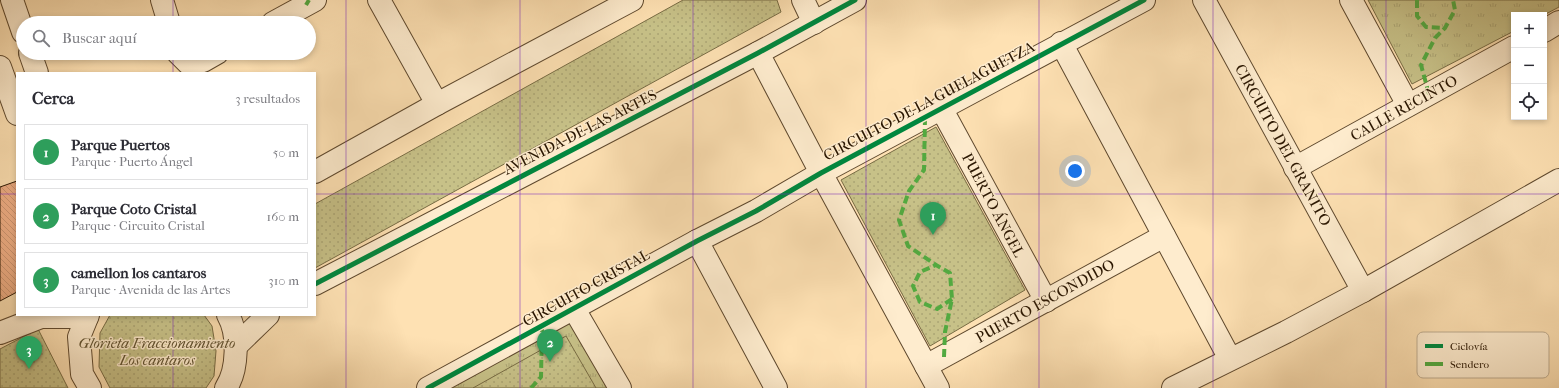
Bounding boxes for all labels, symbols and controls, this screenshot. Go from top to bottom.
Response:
map controls [1511,12,1547,120]
button: + [1511,12,1547,48]
search box [16,16,316,60]
icon: search [30,27,52,49]
text: Buscar aquí [62,29,137,47]
street label: CIRCUITO DE LA GUELAGUETZA [820,37,1038,165]
button: − [1511,48,1547,84]
street label: CIRCUITO DEL GRANITO [1231,61,1335,229]
street label: CALLE RECINTO [1347,71,1461,145]
button: locate [1511,84,1547,120]
street label: AVENIDA DE LAS ARTES [499,85,660,179]
text: Cerca [32,88,74,108]
text: 3 resultados [235,91,300,106]
text: Parque Puertos [71,136,170,154]
text: 1 [44,145,48,160]
text: 50 m [273,145,299,160]
street label: PUERTO ÁNGEL [958,150,1028,260]
text: Parque · Puerto Ángel [71,154,193,169]
your location [1065,161,1085,181]
text: Parque Coto Cristal [71,200,197,218]
pin: 1 [920,202,946,235]
text: 2 [43,209,49,224]
text: 160 m [267,209,299,224]
text: Parque · Circuito Cristal [71,218,205,233]
street label: CIRCUITO CRISTAL [519,246,653,330]
street label: PUERTO ESCONDIDO [972,255,1118,347]
text: camellon los cantaros [71,264,206,282]
text: 3 [43,273,49,288]
text: 310 m [268,273,299,288]
text: Parque · Avenida de las Artes [71,282,230,297]
pin: 2 [537,329,563,362]
legend [1417,332,1549,378]
park label: Glorieta Fraccionamiento Los cantaros [79,334,235,369]
pin: 3 [16,336,42,369]
text: Ciclovía [1450,340,1488,353]
text: Sendero [1450,358,1489,371]

